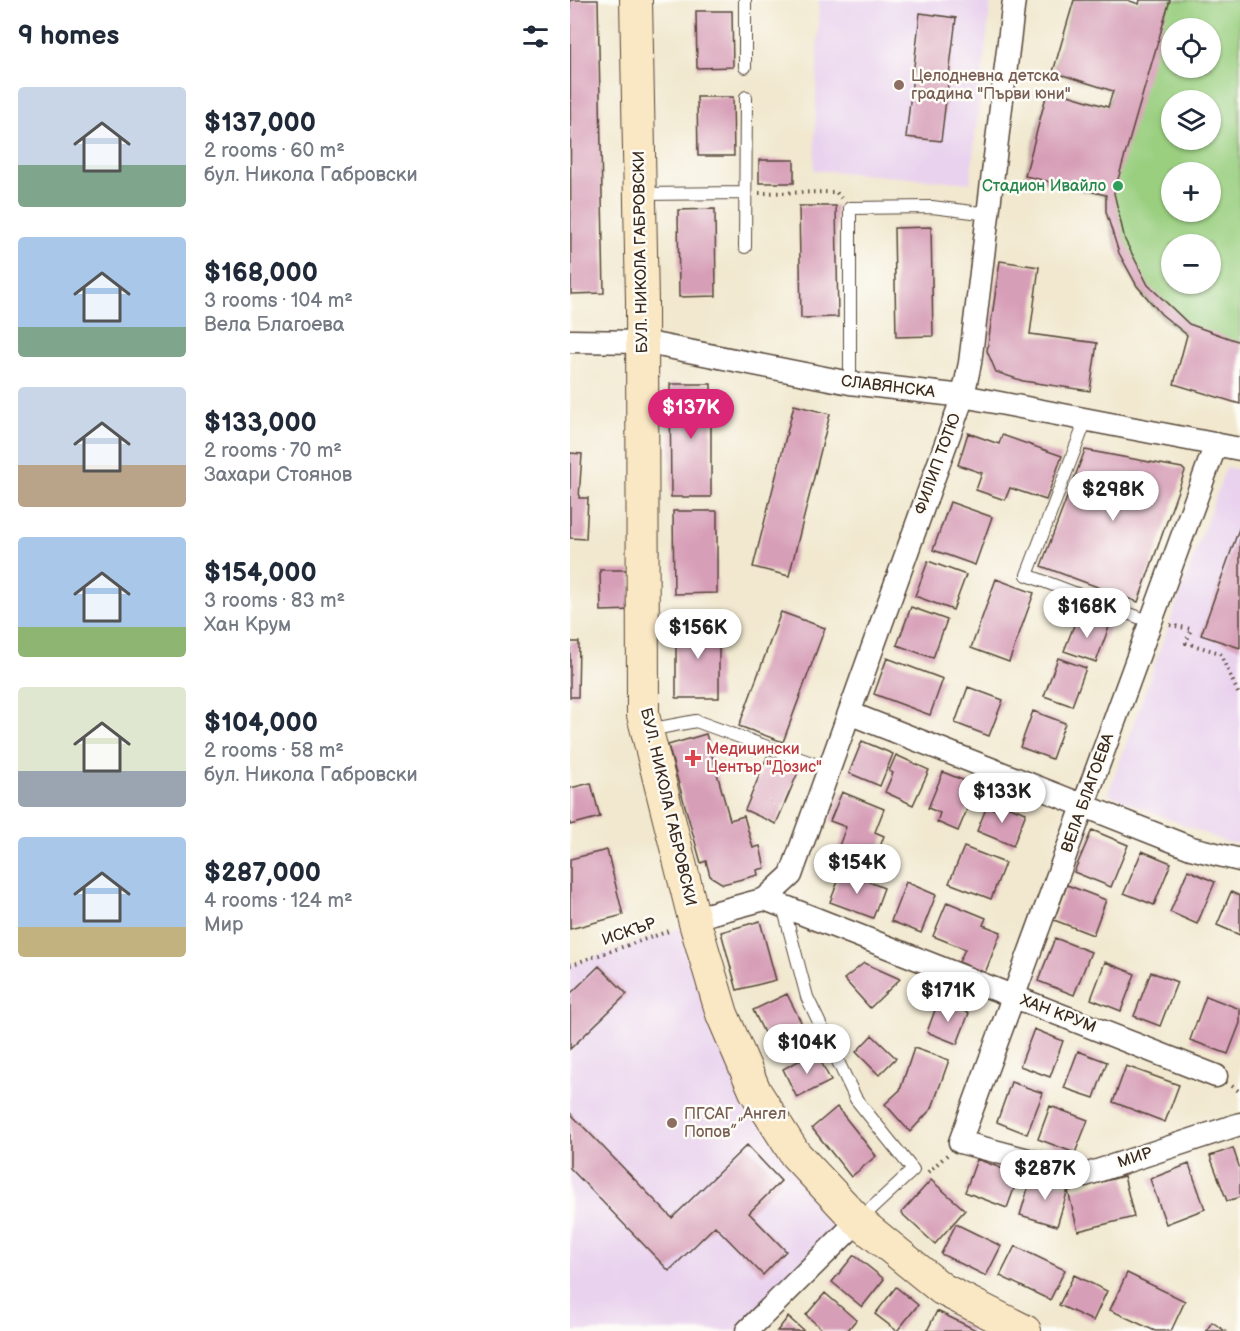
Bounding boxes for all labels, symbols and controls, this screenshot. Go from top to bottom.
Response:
map controls [1161,18,1221,294]
button: locate [1161,18,1221,78]
icon: filters [519,20,552,53]
text: 9 homes [18,21,119,52]
place label: Целодневна детска градина "Първи юни" [911,67,1071,104]
marker: Целодневна детска градина "Първи юни" [892,78,906,92]
button: layers [1161,90,1221,150]
text: $137,000 [204,108,316,139]
icon: home [66,111,138,183]
text: 2 rooms · 60 m² [204,139,345,163]
street label: БУЛ. НИКОЛА ГАБРОВСКИ [630,151,652,353]
button: + [1161,162,1221,222]
text: бул. Никола Габровски [204,163,418,187]
place label: Стадион Ивайло [982,177,1106,196]
marker: Стадион Ивайло [1111,179,1125,193]
button: − [1161,234,1221,294]
text: $168,000 [204,258,318,289]
icon: home [66,261,138,333]
text: 3 rooms · 104 m² [204,289,353,313]
text: Вела Благоева [204,313,345,337]
street label: СЛАВЯНСКА [840,372,936,402]
pin: $137K [649,389,733,440]
text: $137K [662,396,720,420]
text: $133,000 [204,408,317,439]
street label: ФИЛИП ТОТЮ [911,410,965,517]
icon: home [66,411,138,483]
text: 2 rooms · 70 m² [204,439,342,463]
text: Захари Стоянов [204,463,352,487]
pin: $298K [1071,471,1155,522]
text: $298K [1082,478,1144,502]
text: $154,000 [204,558,317,589]
icon: home [66,561,138,633]
pin: $168K [1045,588,1129,639]
text: 3 rooms · 83 m² [204,589,345,613]
text: $168K [1057,595,1117,619]
pin: $156K [656,609,740,660]
text: Хан Крум [204,613,291,637]
text: $156K [669,616,727,640]
street label: БУЛ. НИКОЛА ГАБРОВСКИ [636,706,700,908]
text: $104,000 [204,708,318,739]
icon: home [66,711,138,783]
street label: ВЕЛА БЛАГОЕВА [1058,731,1118,855]
text: 2 rooms · 58 m² [204,739,344,763]
place label: Медицински Център "Дозис" [706,740,822,777]
marker: Медицински Център "Дозис" [684,749,702,767]
text: бул. Никола Габровски [204,763,418,787]
pin: $133K [960,773,1044,824]
text: $133K [973,780,1031,804]
pin: $154K [815,844,899,895]
text: $154K [828,851,886,875]
text: $287,000 [204,858,321,889]
icon: home [66,861,138,933]
text: 4 rooms · 124 m² [204,889,353,913]
text: Мир [204,913,243,937]
street label: ИСКЪР [599,914,659,950]
pin: $171K [906,972,990,1023]
text: $171K [921,979,975,1003]
street label: ХАН КРУМ [1017,991,1099,1037]
pin: $104K [765,1024,849,1075]
text: $104K [777,1031,837,1055]
place label: ПГСАГ „Ангел Попов” [684,1105,786,1142]
marker: ПГСАГ „Ангел Попов” [665,1116,679,1130]
street label: МИР [1115,1144,1155,1172]
pin: $287K [1003,1150,1087,1201]
text: $287K [1014,1157,1076,1181]

